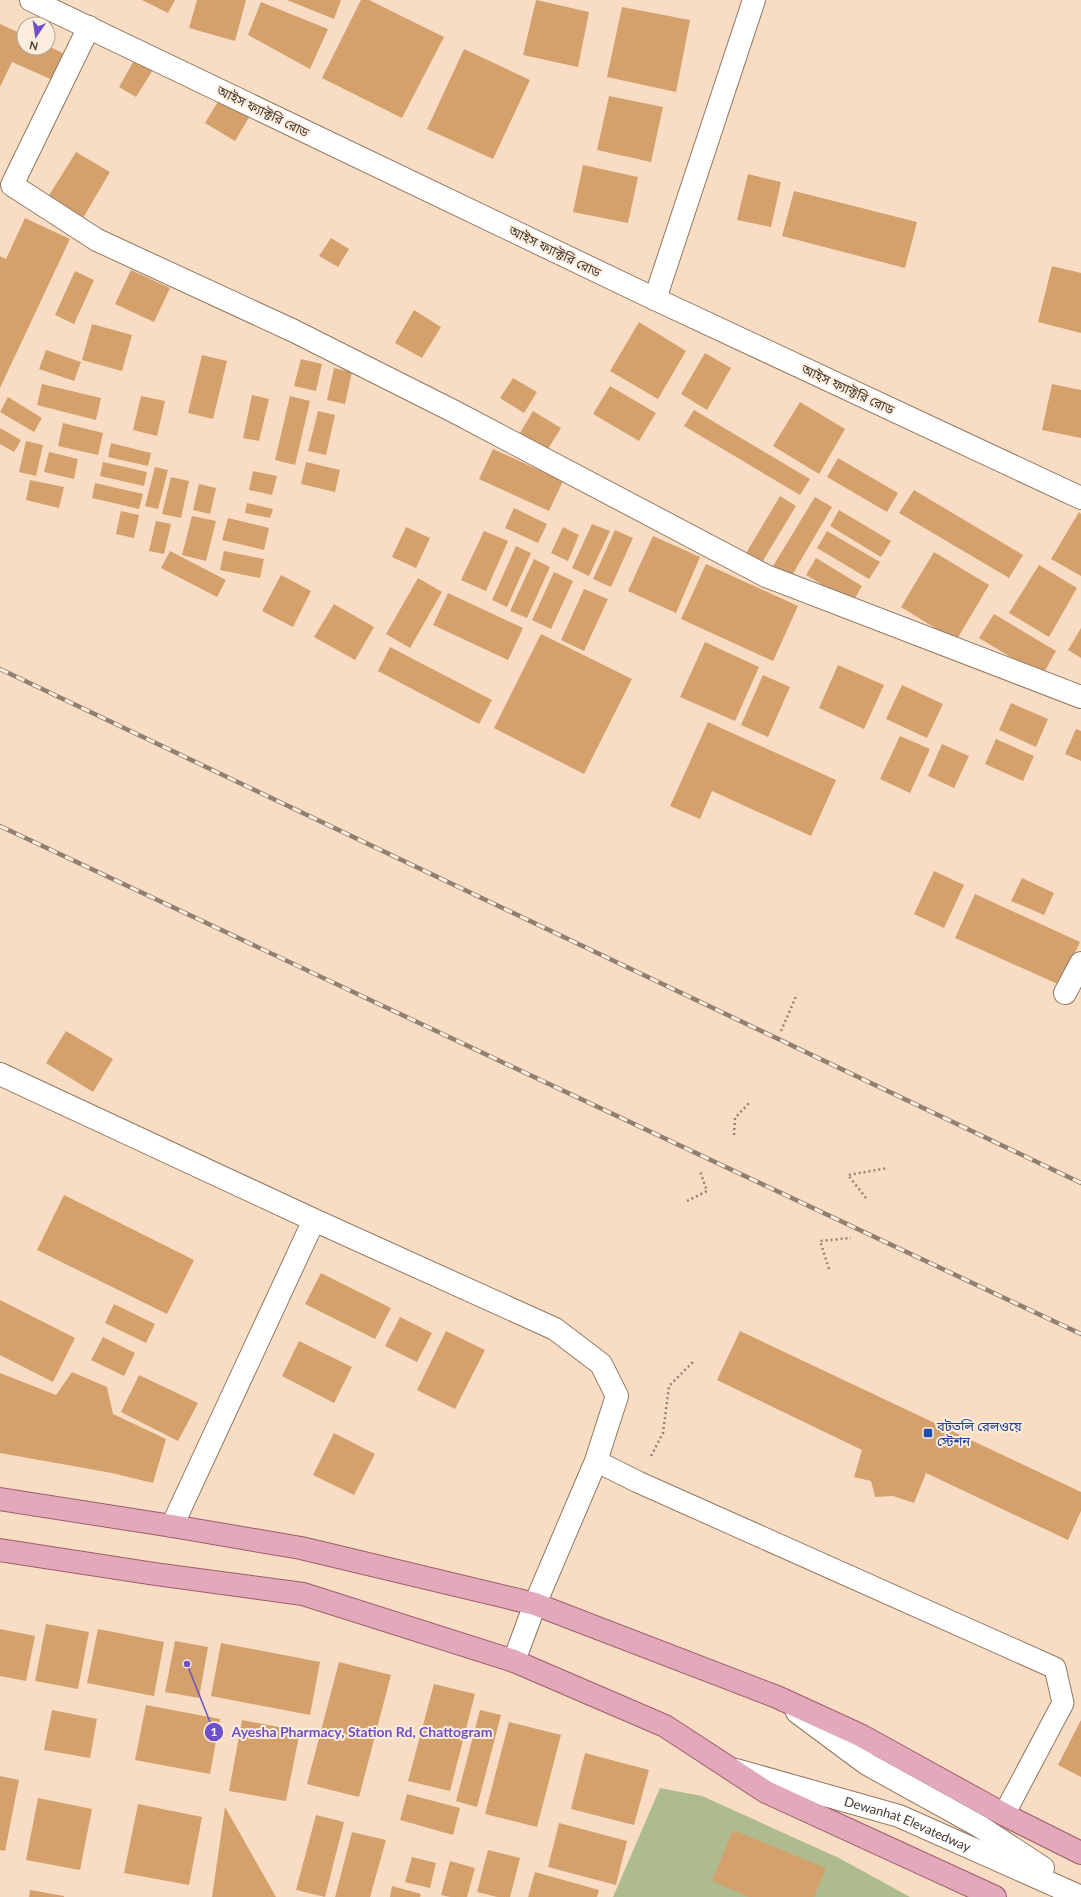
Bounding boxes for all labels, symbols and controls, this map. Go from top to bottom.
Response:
north arrow [16,16,56,56]
text: N [28,39,39,54]
street label: আইস ফ্যাক্টরি রোড [213,81,312,141]
street label: আইস ফ্যাক্টরি রোড [505,221,604,281]
street label: আইস ফ্যাক্টরি রোড [798,360,898,418]
place label: বটতলি রেলওয়ে স্টেশন [936,1418,1023,1449]
marker: বটতলি রেলওয়ে স্টেশন [922,1427,934,1439]
callout: Ayesha Pharmacy, Station Rd, Chattogram [204,1719,501,1745]
text: Ayesha Pharmacy, Station Rd, Chattogram [231,1723,492,1740]
text: 1 [211,1724,218,1739]
street label: Dewanhat Elevatedway [842,1793,974,1855]

